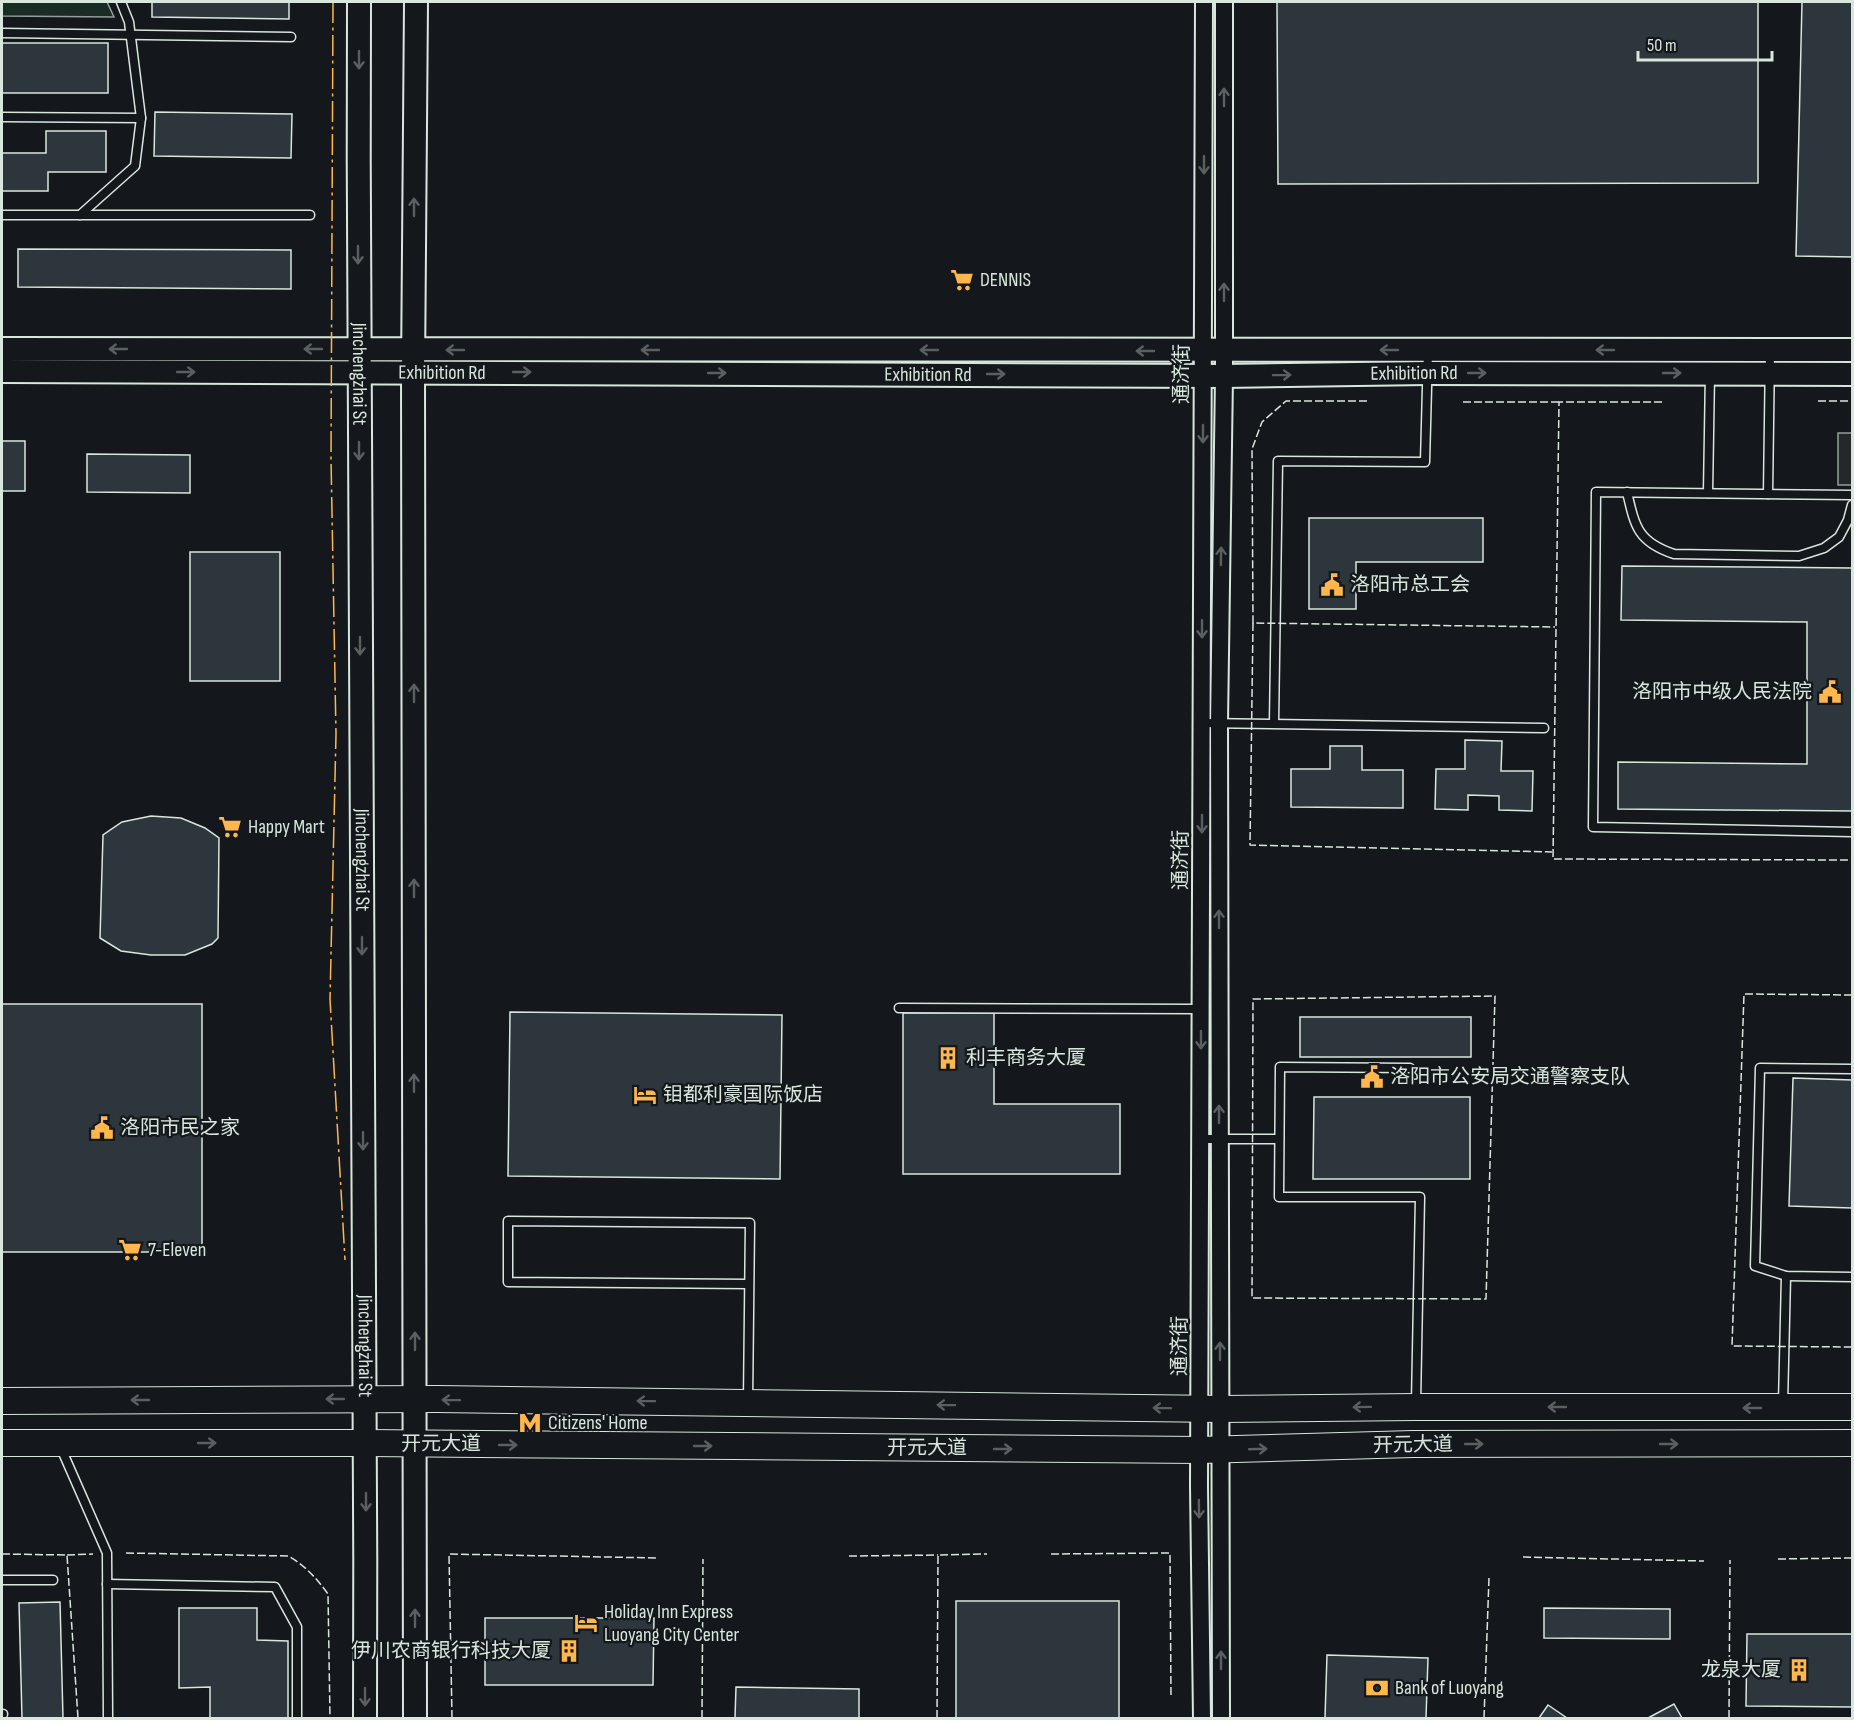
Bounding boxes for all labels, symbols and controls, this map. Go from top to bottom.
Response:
scale bar [1638,24,1772,62]
text: 50 m [1647,35,1677,56]
one-way arrow [353,49,365,69]
one-way arrow [1218,88,1230,108]
one-way arrow [1198,154,1210,174]
one-way arrow [408,198,420,218]
one-way arrow [352,244,364,264]
supermarket icon: DENNIS [949,267,975,293]
place label: DENNIS [980,268,1031,292]
one-way arrow [1218,283,1230,303]
street label: Jinchengzhai St [347,322,371,425]
one-way arrow [108,343,128,355]
one-way arrow [303,343,323,355]
one-way arrow [446,344,466,356]
one-way arrow [641,344,661,356]
one-way arrow [920,344,940,356]
street label: 通济街 [1170,344,1194,404]
one-way arrow [1380,344,1400,356]
one-way arrow [1596,344,1616,356]
one-way arrow [1136,345,1156,356]
street label: Exhibition Rd [398,361,486,385]
street label: Exhibition Rd [1370,361,1458,386]
street label: Exhibition Rd [884,363,972,387]
one-way arrow [175,366,195,378]
one-way arrow [511,366,531,378]
one-way arrow [706,367,726,379]
one-way arrow [1467,367,1487,379]
one-way arrow [1662,367,1682,379]
one-way arrow [985,368,1005,380]
one-way arrow [1272,369,1292,381]
one-way arrow [1197,423,1209,443]
one-way arrow [353,440,364,460]
one-way arrow [1215,546,1227,566]
public building icon: 洛阳市总工会 [1319,572,1345,598]
place label: 洛阳市总工会 [1350,573,1470,597]
one-way arrow [1196,618,1208,638]
one-way arrow [354,635,366,655]
public building icon: 洛阳市中级人民法院 [1817,679,1843,705]
place label: 洛阳市中级人民法院 [1632,680,1812,704]
one-way arrow [408,683,420,703]
street label: Jinchengzhai St [350,808,374,911]
one-way arrow [1196,813,1208,833]
supermarket icon: Happy Mart [217,814,243,840]
place label: Happy Mart [248,815,325,839]
street label: 通济街 [1169,830,1193,890]
one-way arrow [408,878,420,898]
one-way arrow [1213,909,1225,929]
one-way arrow [356,935,368,955]
one-way arrow [1195,1029,1207,1049]
building icon: 利丰商务大厦 [935,1045,961,1071]
place label: 利丰商务大厦 [966,1046,1086,1070]
public building icon: 洛阳市公安局交通警察支队 [1359,1064,1385,1090]
place label: 洛阳市公安局交通警察支队 [1390,1065,1630,1089]
one-way arrow [408,1073,420,1093]
hotel icon: 钼都利豪国际饭店 [632,1082,658,1108]
place label: 钼都利豪国际饭店 [663,1083,823,1107]
one-way arrow [1214,1104,1225,1124]
public building icon: 洛阳市民之家 [89,1115,115,1141]
place label: 洛阳市民之家 [120,1116,240,1140]
one-way arrow [357,1130,369,1150]
supermarket icon: 7-Eleven [117,1237,143,1263]
place label: 7-Eleven [148,1238,206,1262]
street label: Jinchengzhai St [353,1294,377,1397]
street label: 通济街 [1168,1316,1192,1376]
one-way arrow [409,1331,421,1351]
one-way arrow [1214,1341,1226,1361]
one-way arrow [326,1393,346,1405]
one-way arrow [131,1394,151,1406]
one-way arrow [442,1394,462,1405]
one-way arrow [637,1395,657,1407]
one-way arrow [937,1399,957,1411]
one-way arrow [1548,1401,1568,1413]
one-way arrow [1153,1402,1173,1414]
one-way arrow [1353,1402,1373,1413]
one-way arrow [1743,1402,1763,1414]
metro station icon: Citizens' Home [517,1410,543,1436]
place label: Citizens' Home [548,1411,648,1435]
street label: 开元大道 [401,1432,481,1456]
street label: 开元大道 [1373,1432,1453,1458]
street label: 开元大道 [887,1436,967,1460]
one-way arrow [196,1437,216,1449]
one-way arrow [1464,1438,1484,1450]
one-way arrow [1659,1438,1679,1449]
one-way arrow [498,1439,518,1451]
one-way arrow [693,1440,713,1452]
one-way arrow [993,1443,1013,1454]
one-way arrow [1248,1443,1268,1455]
one-way arrow [360,1491,372,1511]
one-way arrow [1193,1498,1205,1518]
place label: Holiday Inn Express Luoyang City Center [604,1600,739,1647]
one-way arrow [409,1609,421,1629]
hotel icon: Holiday Inn Express Luoyang City Center [573,1610,599,1636]
building icon: 伊川农商银行科技大厦 [556,1638,582,1664]
place label: 伊川农商银行科技大厦 [351,1639,551,1663]
one-way arrow [1215,1651,1227,1671]
building icon: 龙泉大厦 [1786,1657,1812,1683]
place label: 龙泉大厦 [1701,1658,1781,1682]
bank icon: Bank of Luoyang [1364,1675,1390,1701]
place label: Bank of Luoyang [1395,1676,1504,1700]
one-way arrow [359,1686,371,1706]

